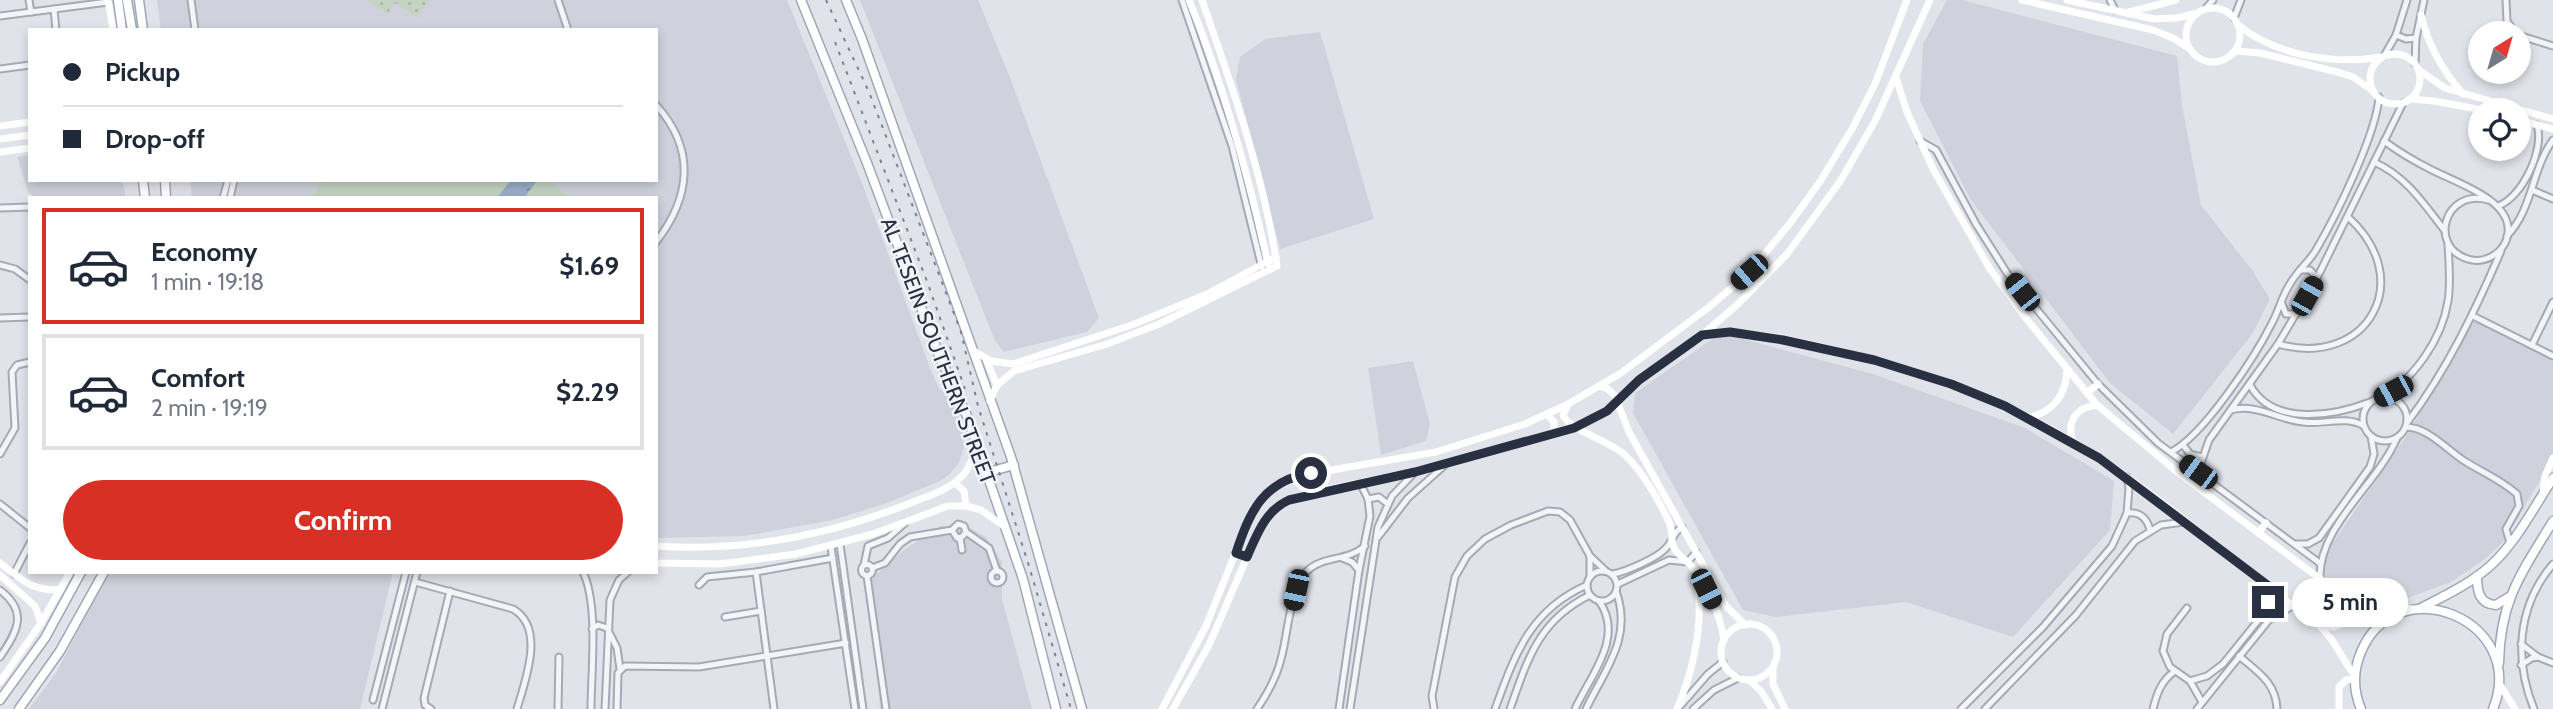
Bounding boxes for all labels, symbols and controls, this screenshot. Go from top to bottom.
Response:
north arrow [2468,21,2530,84]
map controls [2468,21,2531,161]
text: Pickup [105,56,180,88]
button: locate [2468,98,2531,161]
text: Drop-off [105,123,205,155]
street label: AL TESEIN SOUTHERN STREET [876,214,1001,488]
icon: car [67,235,130,298]
text: Economy [151,236,257,268]
text: $1.69 [559,250,619,282]
car [1727,250,1772,294]
text: 1 min · 19:18 [151,268,264,296]
car [2001,269,2044,315]
car [2288,273,2327,319]
icon: car [67,361,130,424]
text: Comfort [151,362,245,394]
car [2370,372,2417,410]
text: $2.29 [556,376,619,408]
text: 2 min · 19:19 [151,394,268,422]
car [2175,451,2222,493]
route start [1295,457,1327,489]
button: Confirm [63,480,623,560]
car [1688,566,1725,612]
car [1282,567,1311,613]
callout: 5 min [2292,578,2408,626]
route end [2252,586,2284,618]
text: 5 min [2322,588,2378,616]

